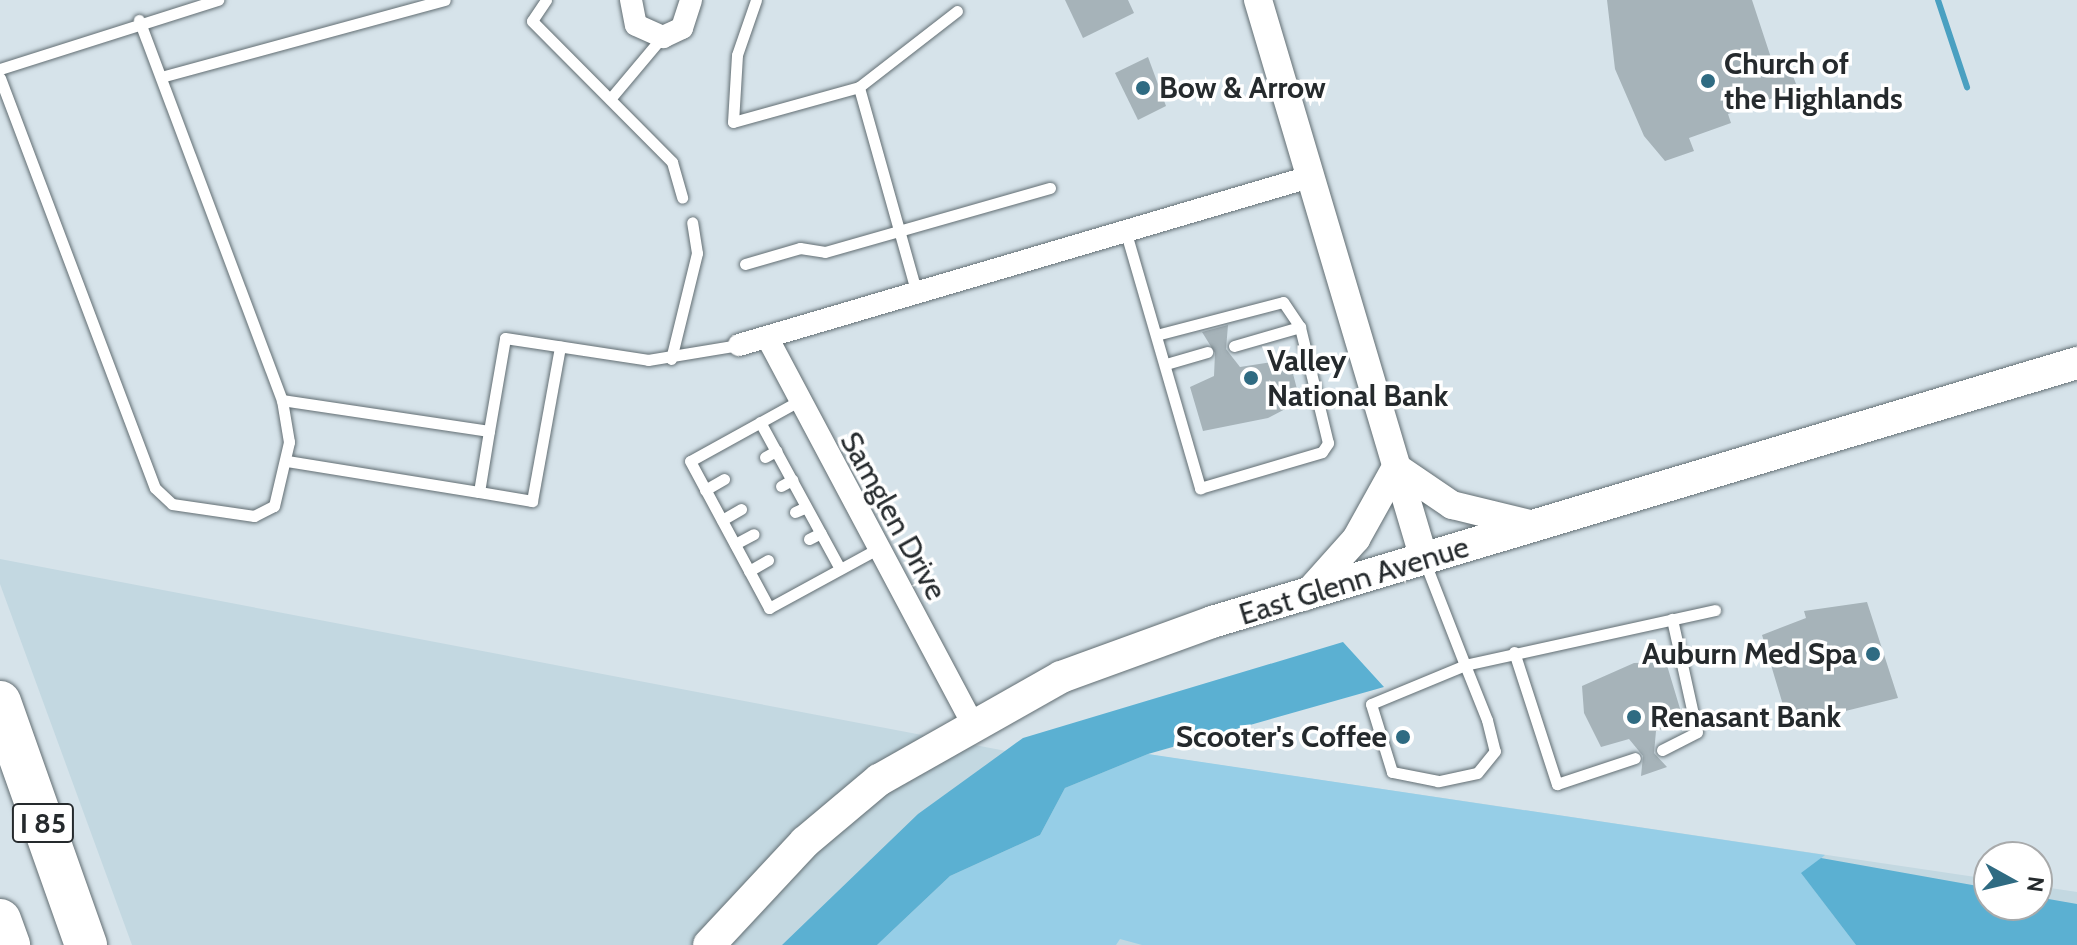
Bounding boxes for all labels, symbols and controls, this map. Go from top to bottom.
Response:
place label: Church of the Highlands [1724,46,1903,116]
place label: Bow & Arrow [1159,70,1326,106]
marker: Church of the Highlands [1699,72,1717,90]
marker: Bow & Arrow [1134,79,1152,97]
place label: Valley National Bank [1267,343,1448,414]
marker: Valley National Bank [1242,369,1260,387]
street label: Samglen Drive [832,426,954,606]
street label: East Glenn Avenue [1235,529,1473,633]
place label: Auburn Med Spa [1642,636,1857,672]
marker: Auburn Med Spa [1864,645,1882,663]
place label: Renasant Bank [1650,699,1841,735]
marker: Renasant Bank [1625,708,1643,726]
place label: Scooter's Coffee [1176,719,1387,755]
marker: Scooter's Coffee [1394,728,1412,746]
road number: I 85 [11,799,75,847]
north arrow [1973,841,2053,921]
text: N [2021,875,2050,894]

